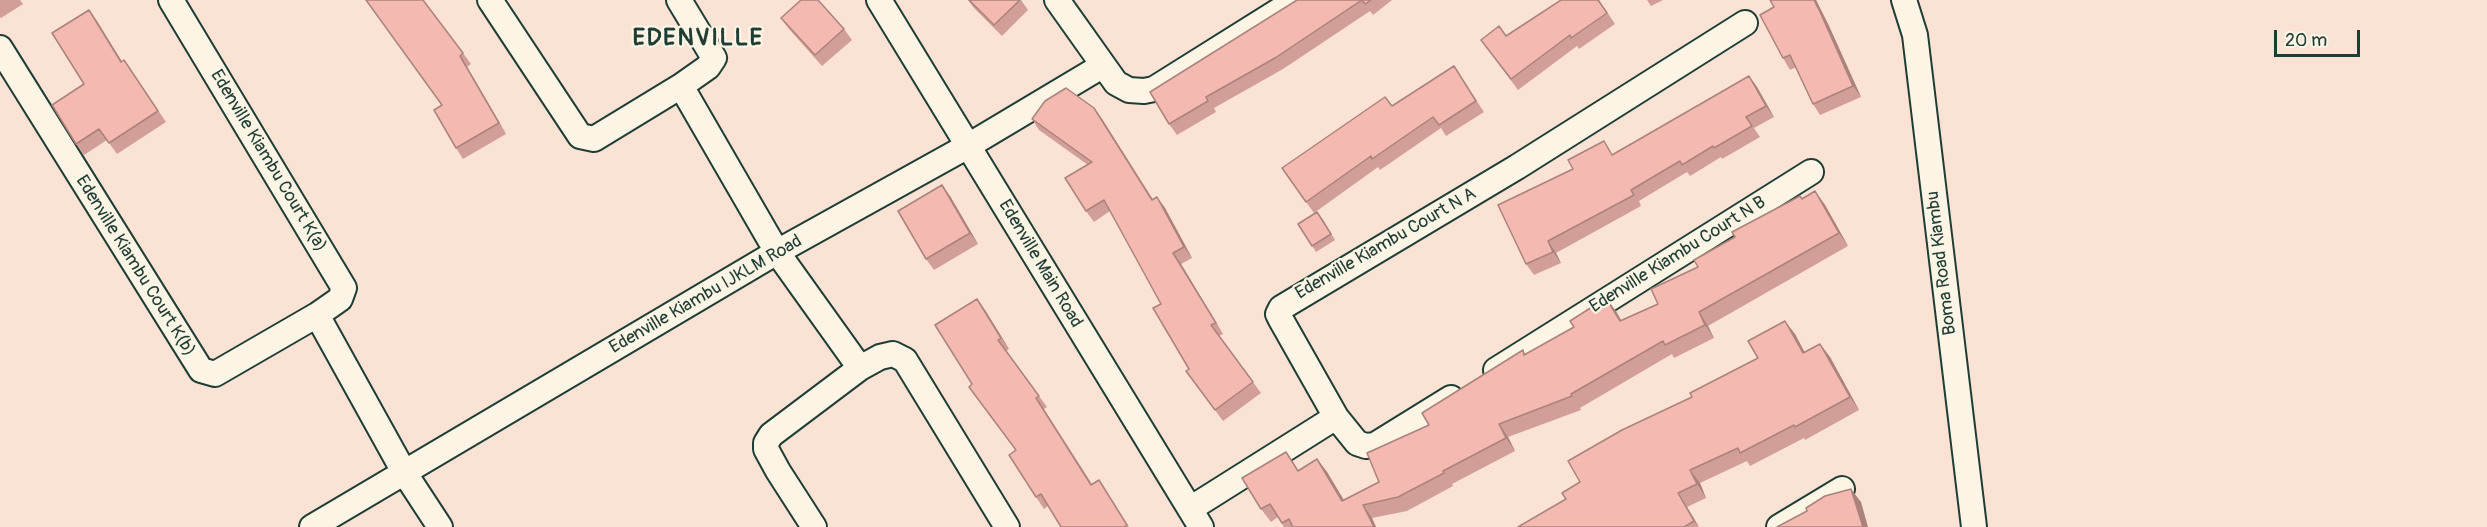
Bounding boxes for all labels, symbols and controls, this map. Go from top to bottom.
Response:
scale bar [2277,18,2362,56]
district label: EDENVILLE [633,25,763,53]
text: 20 m [2285,29,2327,52]
street label: Edenville Kiambu Court K(a) [205,66,331,256]
street label: Edenville Kiambu Court K(b) [70,172,200,360]
street label: Edenville Kiambu Court N A [1292,183,1480,305]
street label: Boma Road Kiambu [1922,190,1962,336]
street label: Edenville Kiambu Court N B [1586,192,1770,318]
street label: Edenville Main Road [993,196,1087,332]
street label: Edenville Kiambu IJKLM Road [606,231,806,359]

